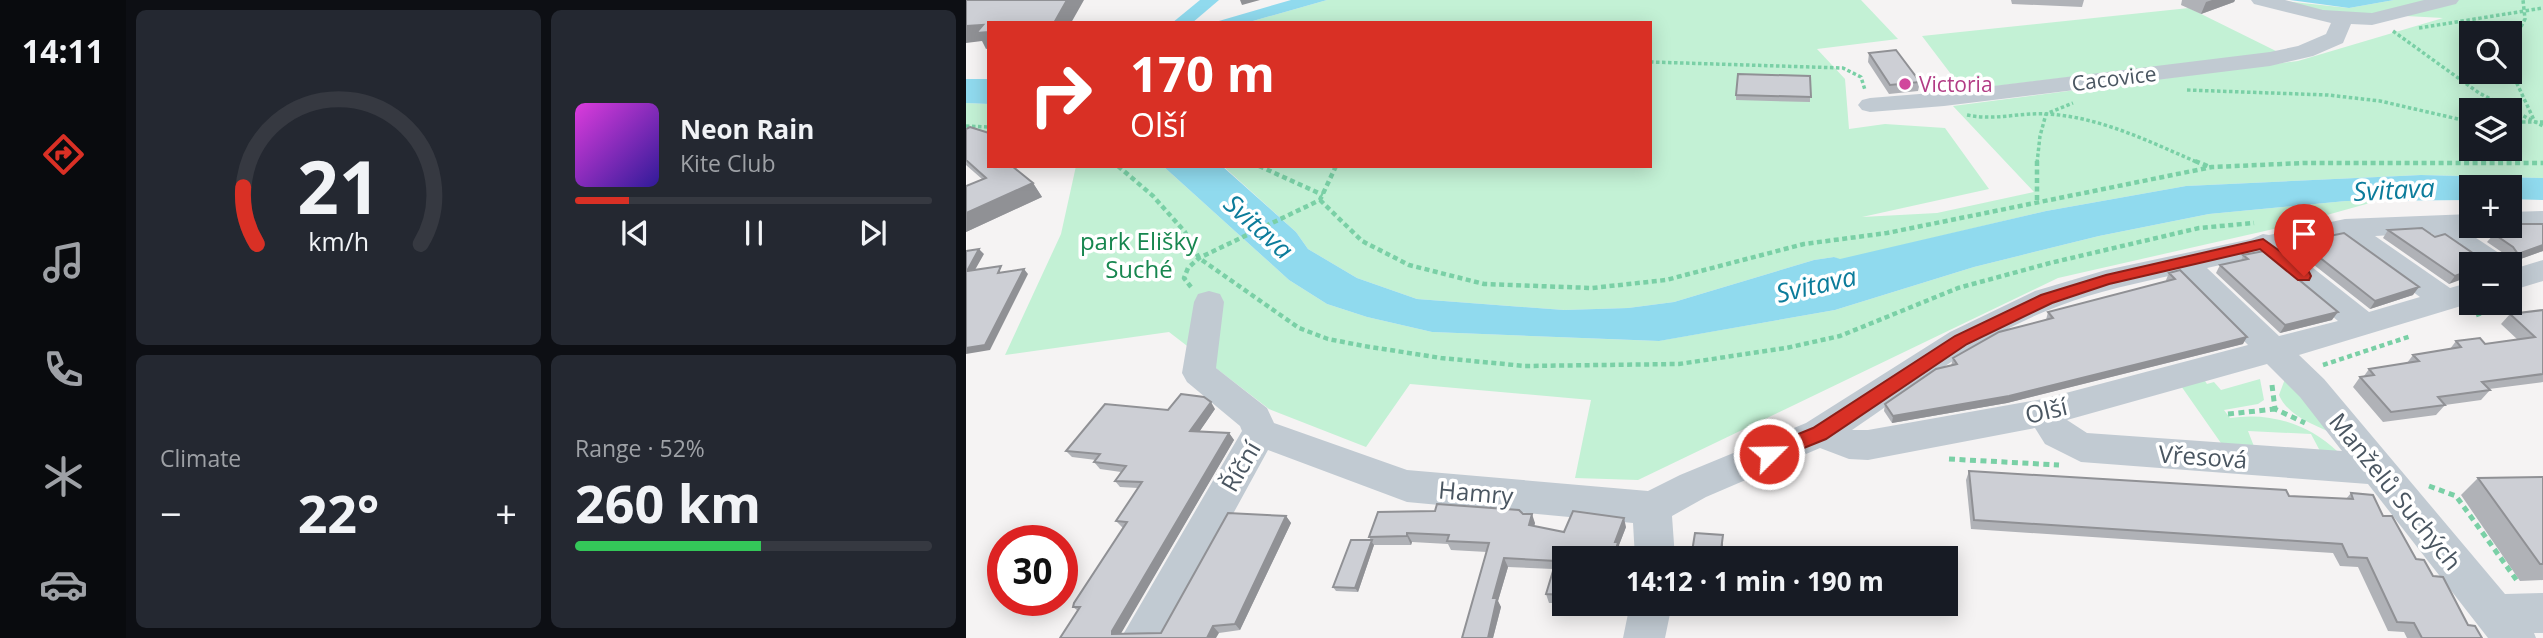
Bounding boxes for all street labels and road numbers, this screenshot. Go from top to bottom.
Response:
street label: Cacovice [2070,59,2158,97]
street label: Olší [2022,389,2071,431]
street label: Manželů Suchých [2322,405,2470,577]
street label: Říční [1212,434,1268,497]
street label: Vřesová [2158,436,2248,476]
street label: Hamry [1437,472,1516,512]

